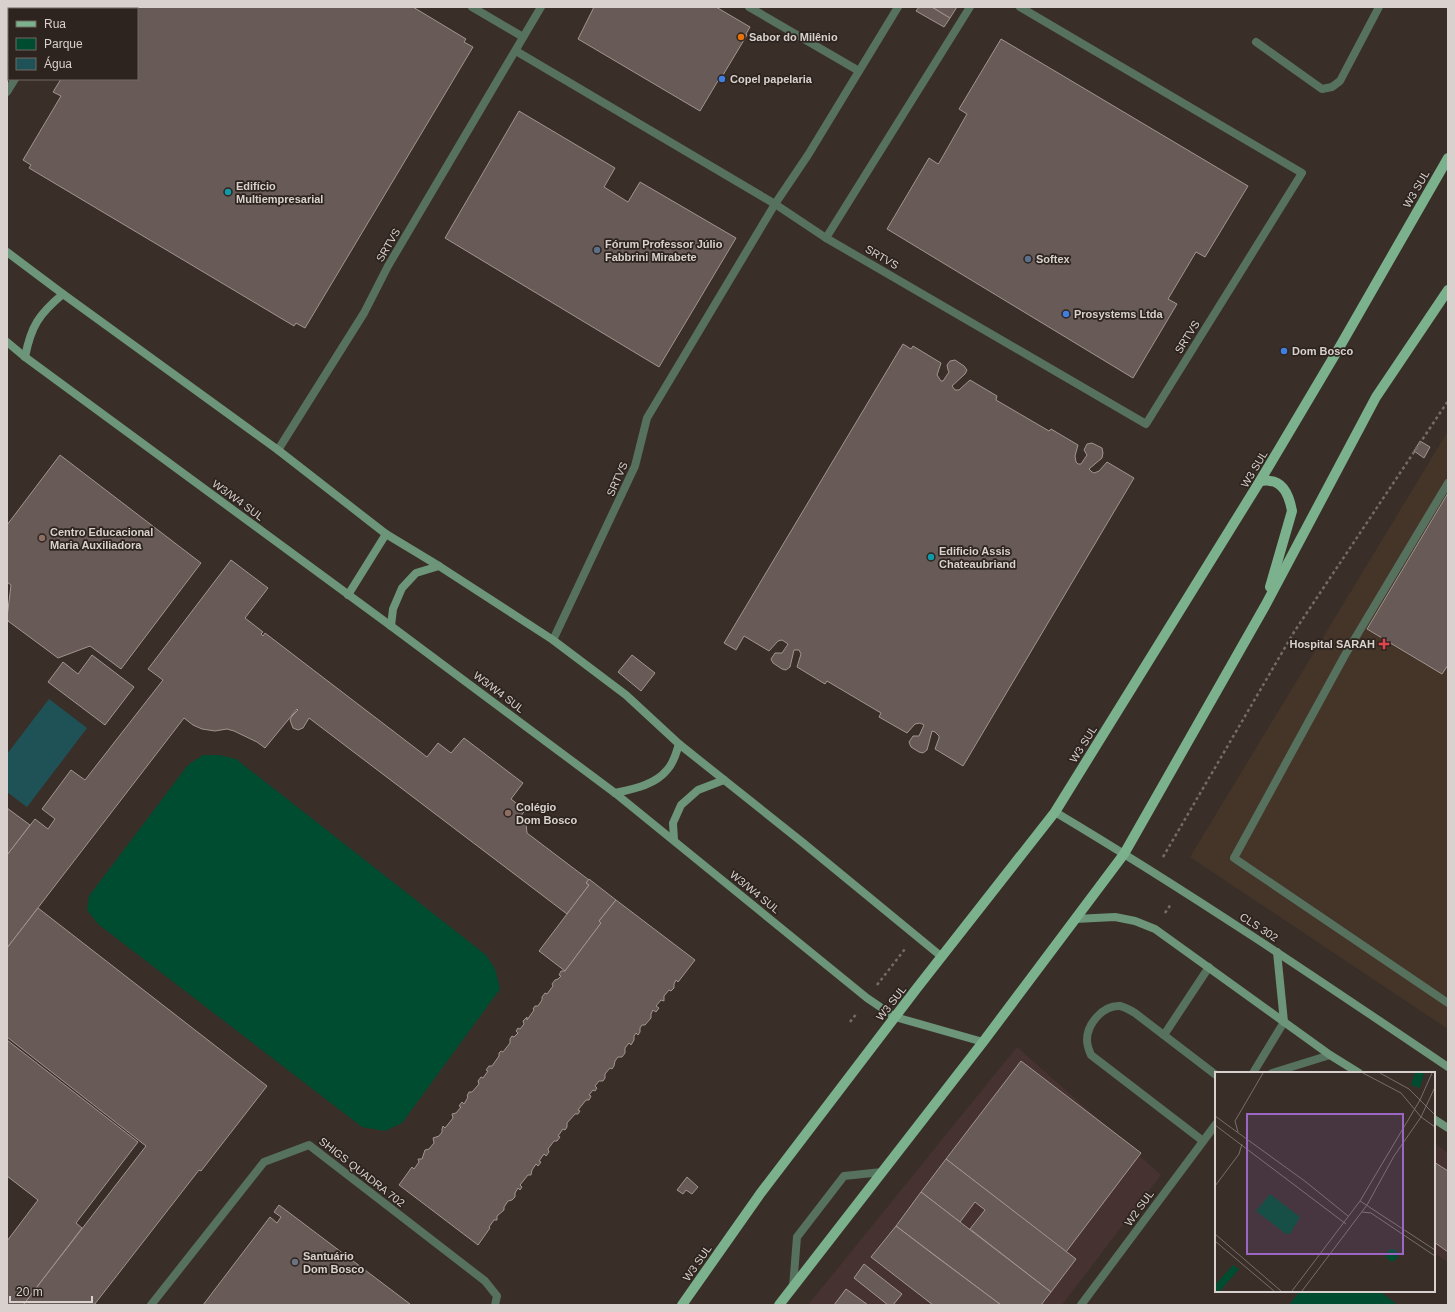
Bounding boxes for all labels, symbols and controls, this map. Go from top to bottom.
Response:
legend [8,8,138,80]
text: Rua [44,17,66,31]
place label: Sabor do Milênio [749,31,838,43]
marker: Sabor do Milênio [736,32,746,42]
text: Parque [44,37,83,51]
text: Água [44,56,72,71]
place label: Copel papelaria [730,73,813,85]
marker: Copel papelaria [717,74,727,84]
street label: W3 SUL [1401,168,1431,210]
place label: Edifício Multiempresarial [236,180,323,205]
marker: Edifício Multiempresarial [223,187,233,197]
street label: SRTVS [374,226,402,264]
place label: Fórum Professor Júlio Fabbrini Mirabete [605,238,723,263]
street label: SRTVS [863,243,901,271]
marker: Fórum Professor Júlio Fabbrini Mirabete [592,245,602,255]
place label: Softex [1036,253,1071,265]
marker: Softex [1023,254,1033,264]
place label: Prosystems Ltda [1074,308,1164,320]
marker: Prosystems Ltda [1061,309,1071,319]
street label: SRTVS [1172,318,1202,356]
place label: Dom Bosco [1292,345,1353,357]
marker: Dom Bosco [1279,346,1289,356]
street label: W3 SUL [1238,448,1270,490]
street label: SRTVS [604,460,630,498]
street label: W3/W4 SUL [210,477,266,523]
place label: Centro Educacional Maria Auxiliadora [50,526,153,551]
marker: Centro Educacional Maria Auxiliadora [37,533,47,543]
place label: Edificio Assis Chateaubriand [939,545,1016,570]
marker: Edificio Assis Chateaubriand [926,552,936,562]
place label: Hospital SARAH [1289,638,1375,650]
marker: Hospital SARAH [1378,638,1390,650]
street label: W3/W4 SUL [471,669,527,715]
street label: W3 SUL [1067,723,1099,765]
place label: Colégio Dom Bosco [516,801,577,826]
marker: Colégio Dom Bosco [503,808,513,818]
street label: W3/W4 SUL [728,868,782,916]
street label: CLS 302 [1238,910,1280,944]
street label: W3 SUL [874,983,908,1023]
inset map [1215,1072,1435,1292]
street label: SHIGS QUADRA 702 [317,1135,407,1209]
street label: W2 SUL [1122,1188,1156,1228]
street label: W3 SUL [680,1243,714,1283]
place label: Santuário Dom Bosco [303,1250,364,1275]
marker: Santuário Dom Bosco [290,1257,300,1267]
scale bar [10,1278,92,1304]
text: 20 m [16,1285,43,1299]

